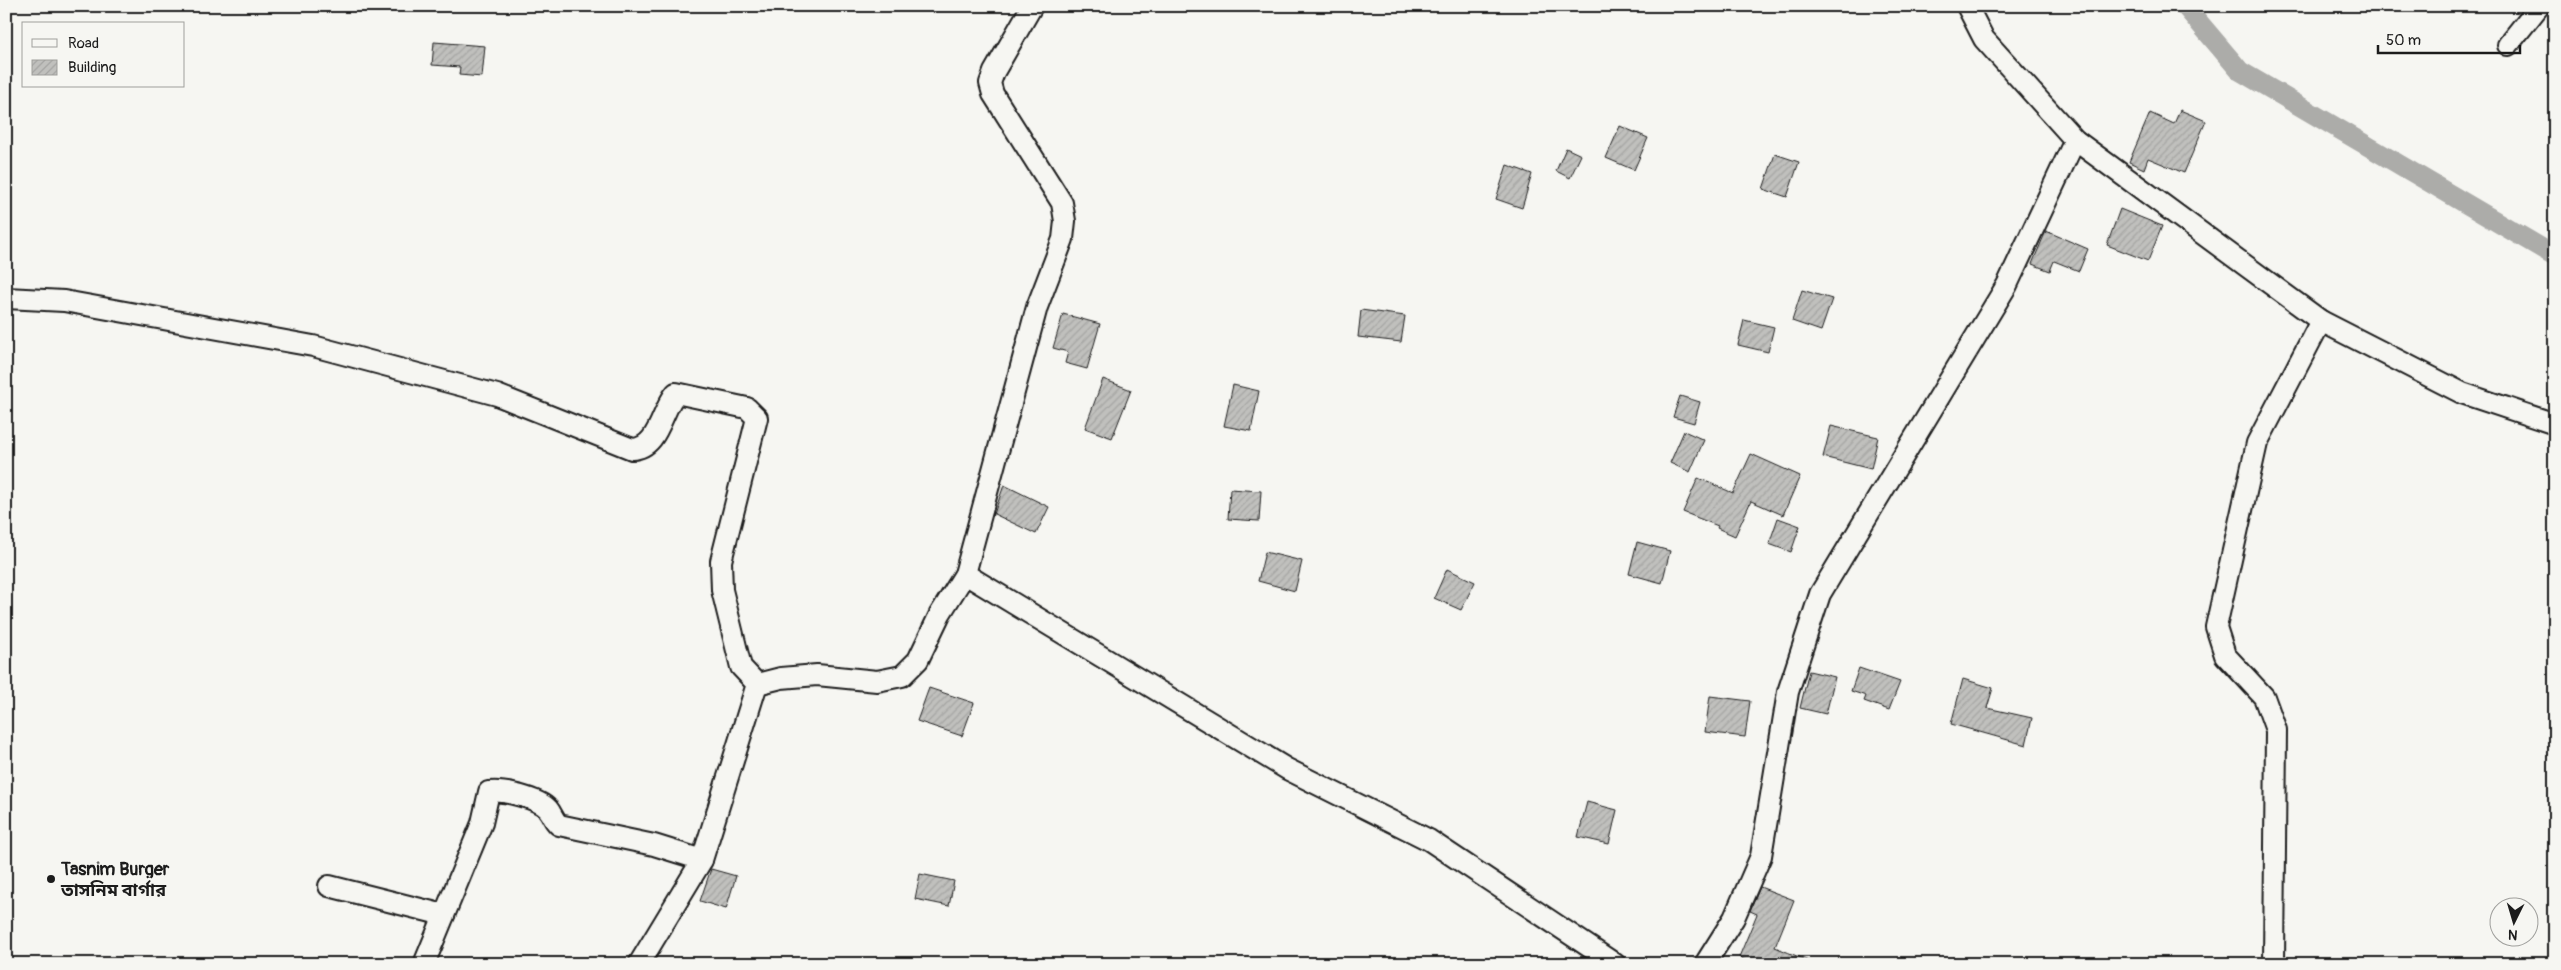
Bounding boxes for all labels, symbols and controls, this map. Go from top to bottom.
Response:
legend [22,22,185,88]
scale bar [2378,22,2521,54]
text: 50 m [2386,31,2421,50]
text: Road [68,34,99,53]
text: Building [68,58,116,77]
place label: Tasnim Burger তাসনিম বার্গার [60,858,170,902]
marker: Tasnim Burger তাসনিম বার্গার [45,873,57,885]
north arrow [2488,898,2538,948]
text: N [2507,926,2518,943]

